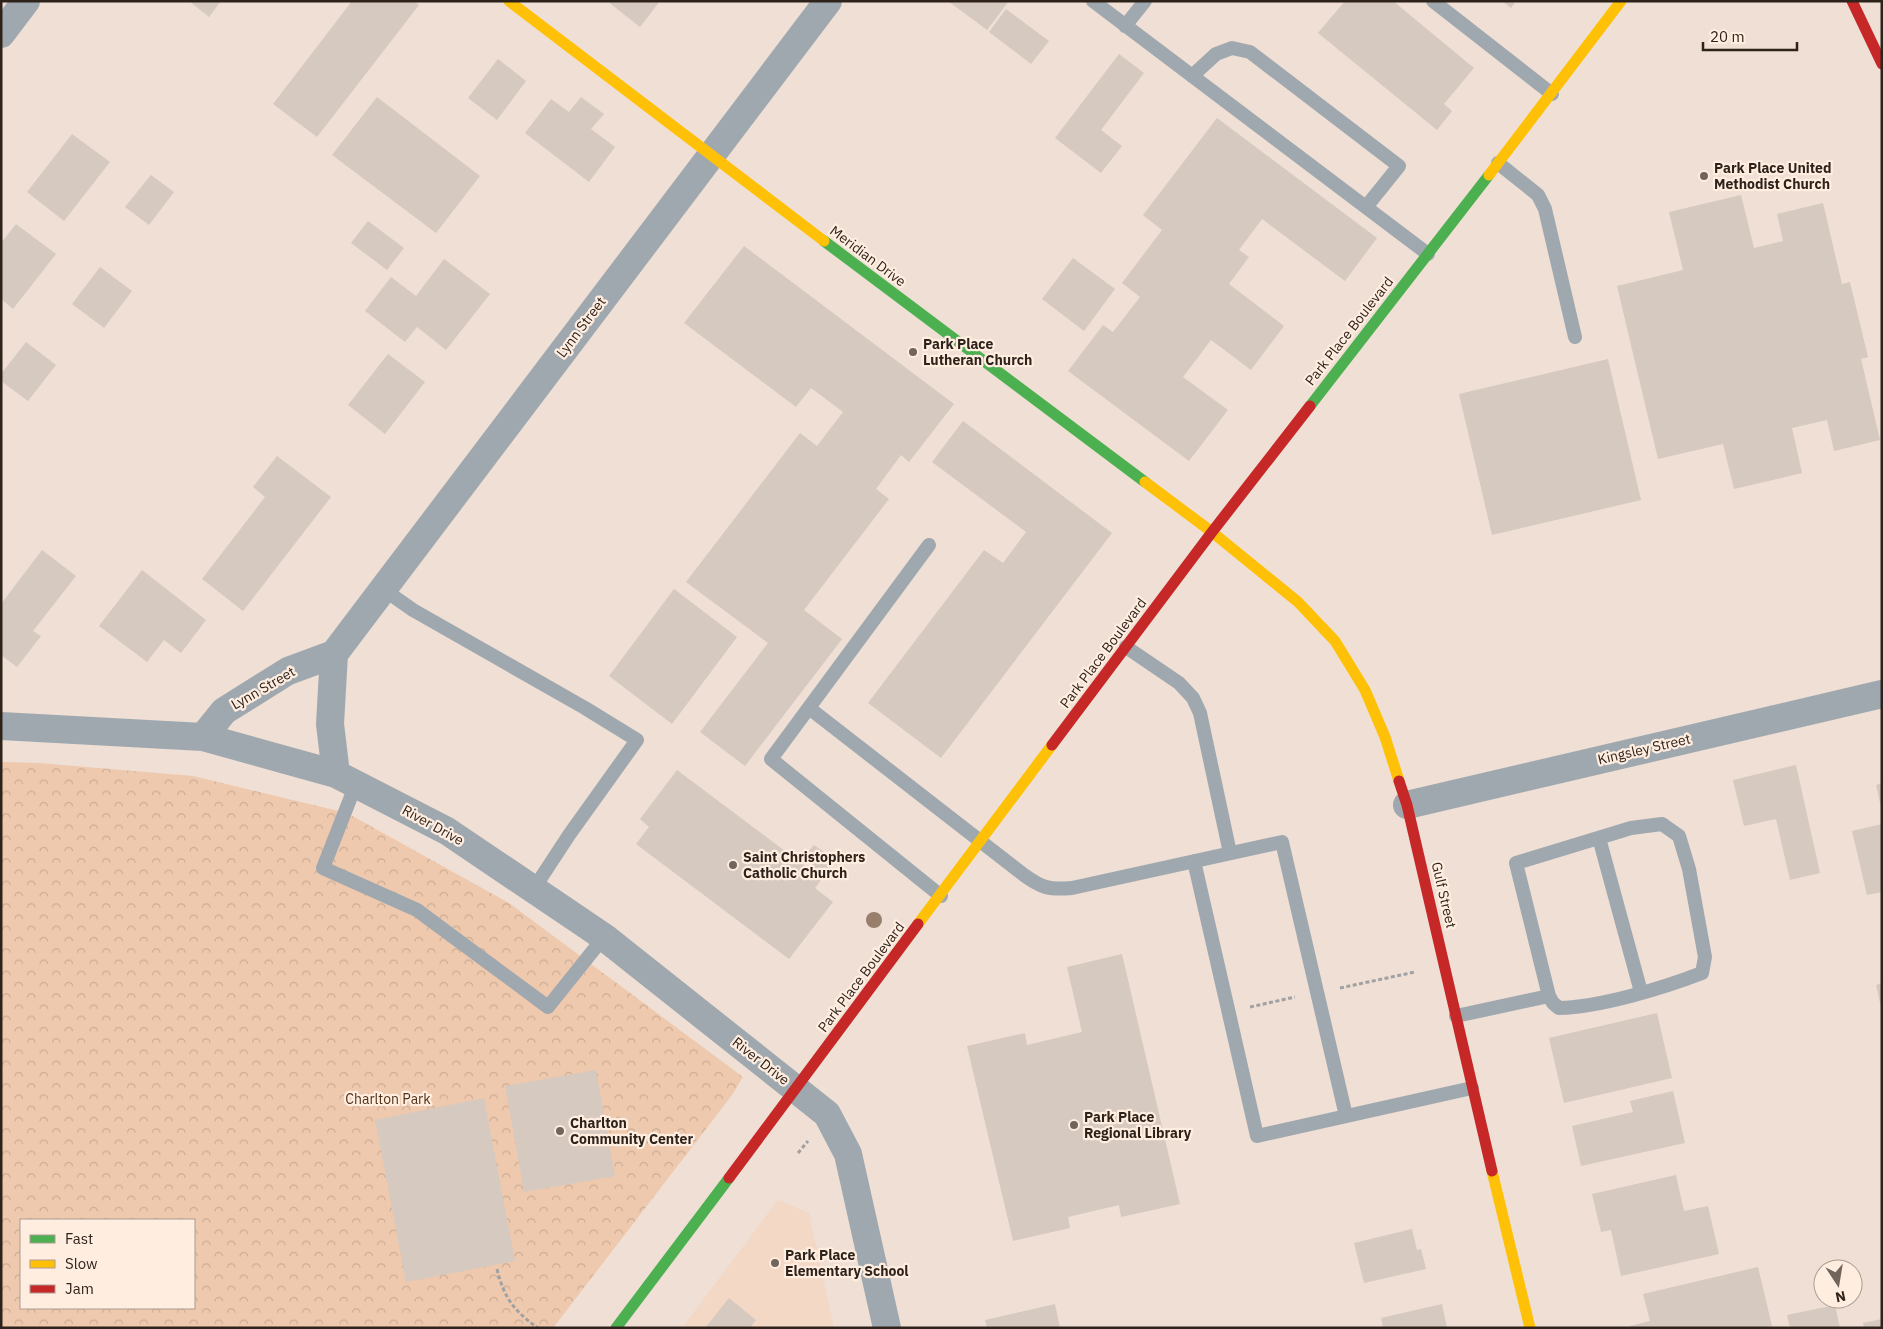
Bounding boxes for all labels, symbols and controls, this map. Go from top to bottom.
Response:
scale bar [1703,20,1797,52]
text: 20 m [1710,27,1745,46]
place label: Park Place United Methodist Church [1714,159,1831,193]
marker: Park Place United Methodist Church [1698,170,1710,182]
street label: Meridian Drive [826,222,910,291]
street label: Park Place Boulevard [1301,273,1397,389]
street label: Lynn Street [552,293,610,361]
place label: Park Place Lutheran Church [923,335,1032,369]
marker: Park Place Lutheran Church [907,346,919,358]
street label: Park Place Boulevard [1056,594,1150,712]
street label: Lynn Street [228,662,298,714]
street label: Kingsley Street [1596,730,1692,768]
street label: River Drive [399,801,467,849]
place label: Saint Christophers Catholic Church [743,848,865,882]
marker: Saint Christophers Catholic Church [727,859,739,871]
street label: Gulf Street [1428,860,1460,930]
street label: Park Place Boulevard [814,918,908,1036]
street label: River Drive [729,1033,794,1089]
park label: Charlton Park [345,1090,431,1108]
place label: Park Place Regional Library [1084,1108,1192,1142]
place label: Charlton Community Center [570,1114,693,1148]
marker: Park Place Regional Library [1068,1119,1080,1131]
marker: Charlton Community Center [554,1125,566,1137]
legend [20,1219,195,1309]
text: Fast [65,1229,93,1248]
place label: Park Place Elementary School [785,1246,909,1280]
text: Slow [65,1254,98,1273]
marker: Park Place Elementary School [769,1257,781,1269]
north arrow [1813,1259,1863,1309]
text: Jam [65,1279,94,1298]
text: N [1834,1287,1848,1307]

